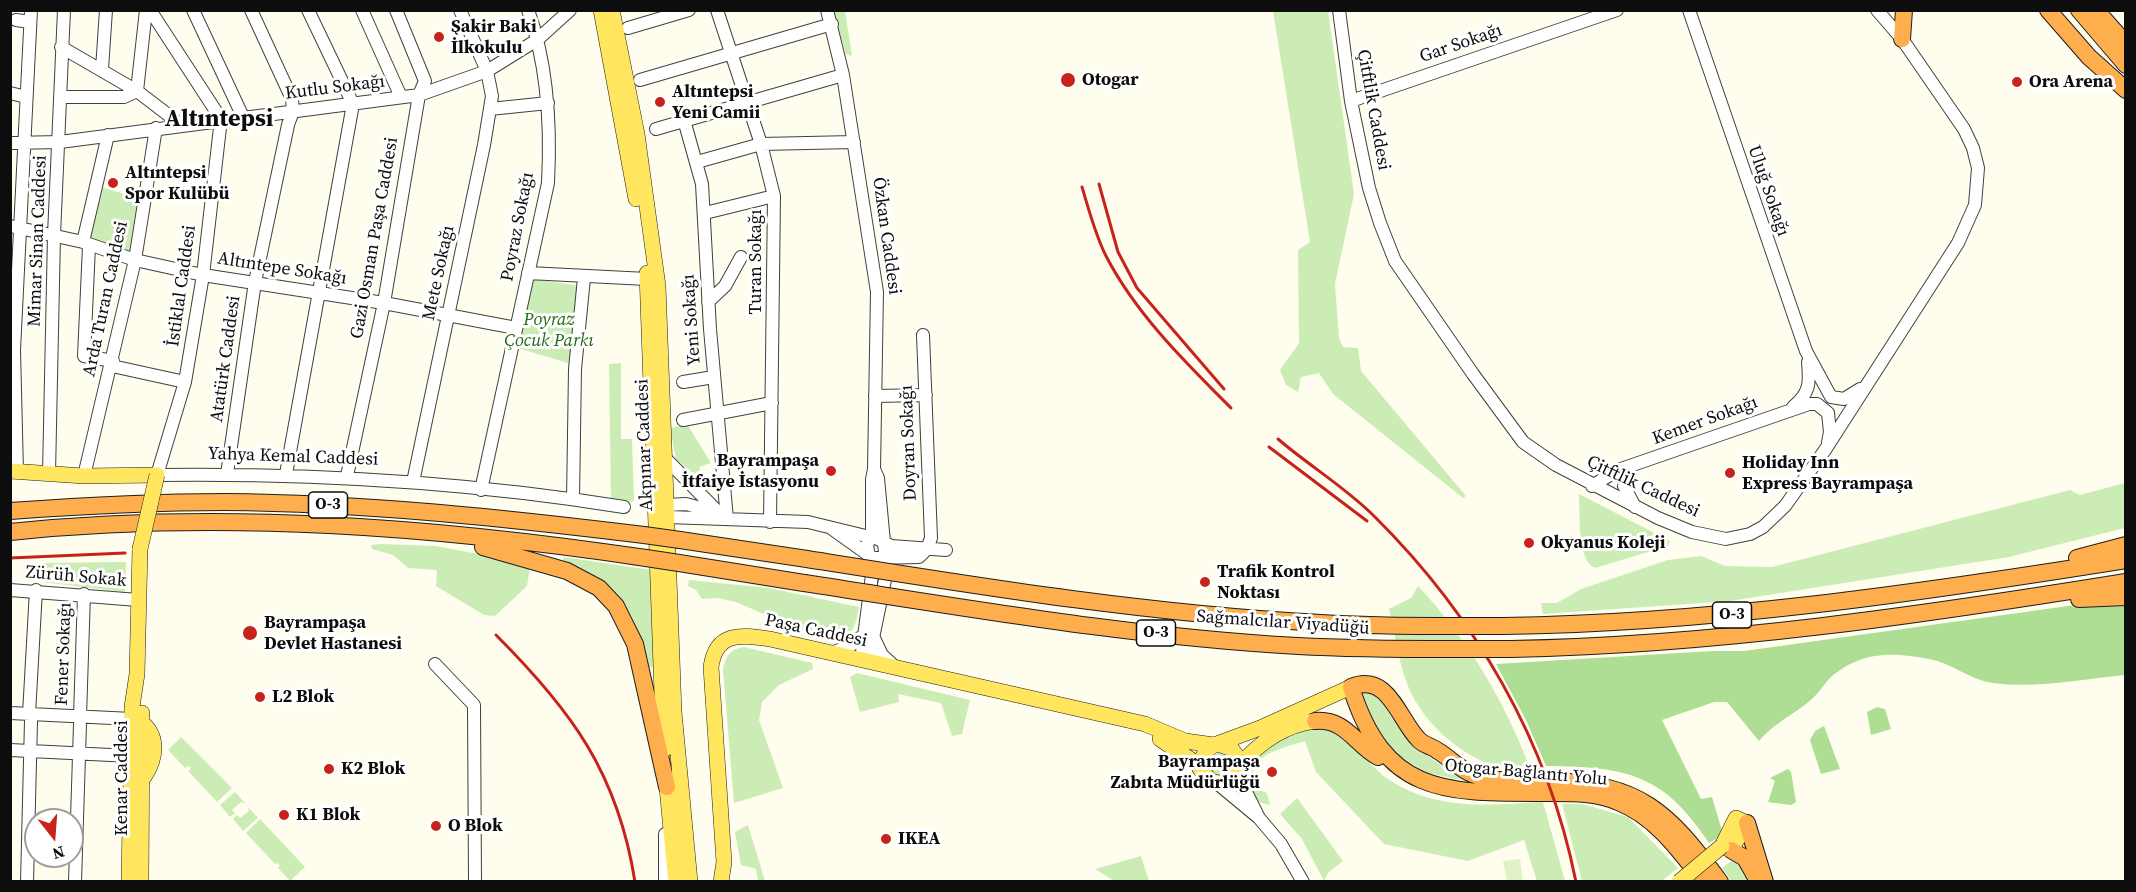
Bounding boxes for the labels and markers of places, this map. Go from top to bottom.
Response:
place label: Şakir Baki İlkokulu [451,16,537,58]
marker: Şakir Baki İlkokulu [432,30,446,44]
place label: Otogar [1082,69,1139,91]
marker: Otogar [1059,71,1077,89]
place label: Ora Arena [2029,71,2113,93]
marker: Ora Arena [2010,75,2024,89]
place label: Altıntepsi Yeni Camii [672,81,760,124]
marker: Altıntepsi Yeni Camii [653,95,667,109]
place label: Altıntepsi Spor Kulübü [125,162,229,204]
marker: Altıntepsi Spor Kulübü [106,176,120,190]
place label: Bayrampaşa İtfaiye İstasyonu [682,450,819,492]
place label: Holiday Inn Express Bayrampaşa [1742,452,1913,494]
marker: Bayrampaşa İtfaiye İstasyonu [824,464,838,478]
marker: Holiday Inn Express Bayrampaşa [1723,466,1737,480]
place label: Okyanus Koleji [1541,532,1666,554]
marker: Okyanus Koleji [1522,536,1536,550]
place label: Trafik Kontrol Noktası [1217,561,1335,604]
marker: Trafik Kontrol Noktası [1198,575,1212,589]
place label: Bayrampaşa Devlet Hastanesi [264,612,402,654]
marker: Bayrampaşa Devlet Hastanesi [241,624,259,642]
place label: L2 Blok [272,686,334,708]
marker: L2 Blok [253,690,267,704]
place label: Bayrampaşa Zabıta Müdürlüğü [1110,751,1260,794]
place label: K2 Blok [341,758,405,780]
marker: K2 Blok [322,762,336,776]
marker: Bayrampaşa Zabıta Müdürlüğü [1265,765,1279,779]
place label: K1 Blok [296,804,360,826]
marker: K1 Blok [277,808,291,822]
place label: O Blok [448,815,503,837]
marker: O Blok [429,819,443,833]
place label: IKEA [898,828,940,850]
marker: IKEA [879,832,893,846]

